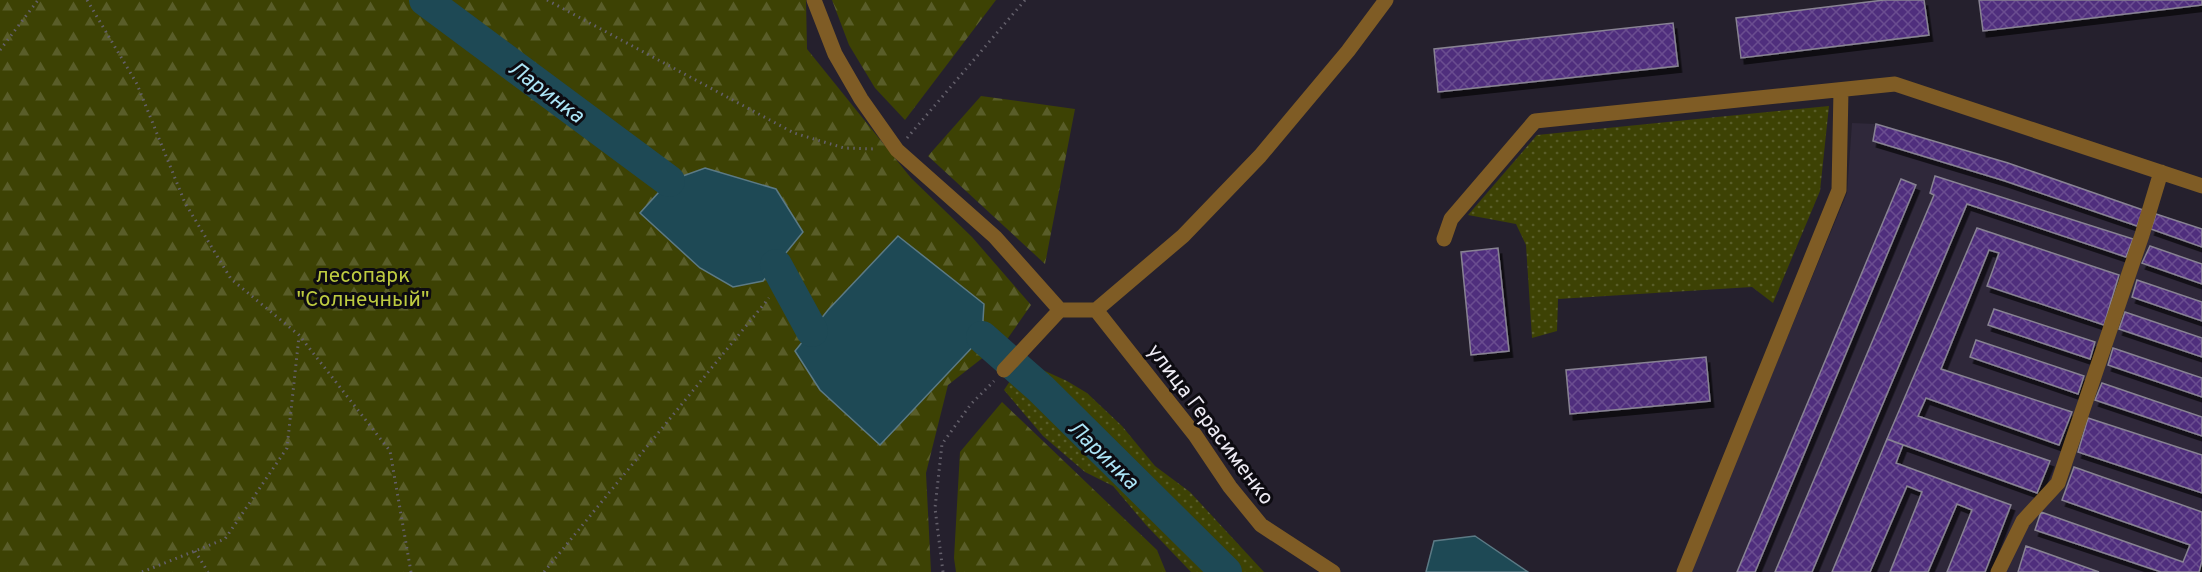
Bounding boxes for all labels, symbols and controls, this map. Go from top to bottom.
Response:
water label: Ларинка [502,56,589,131]
park label: лесопарк "Солнечный" [297,263,429,314]
street label: улица Герасименко [1140,339,1279,511]
water label: Ларинка [1061,416,1144,497]

